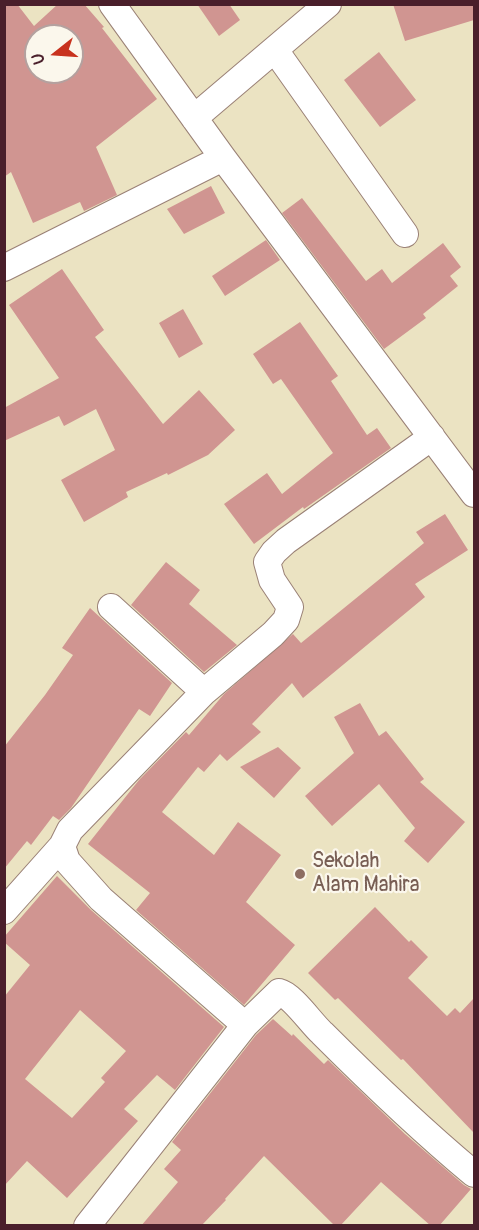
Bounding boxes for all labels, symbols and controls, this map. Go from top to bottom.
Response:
north arrow [24,24,84,84]
text: U [28,51,50,67]
place label: Sekolah Alam Mahira [312,849,420,899]
marker: Sekolah Alam Mahira [293,867,307,881]

